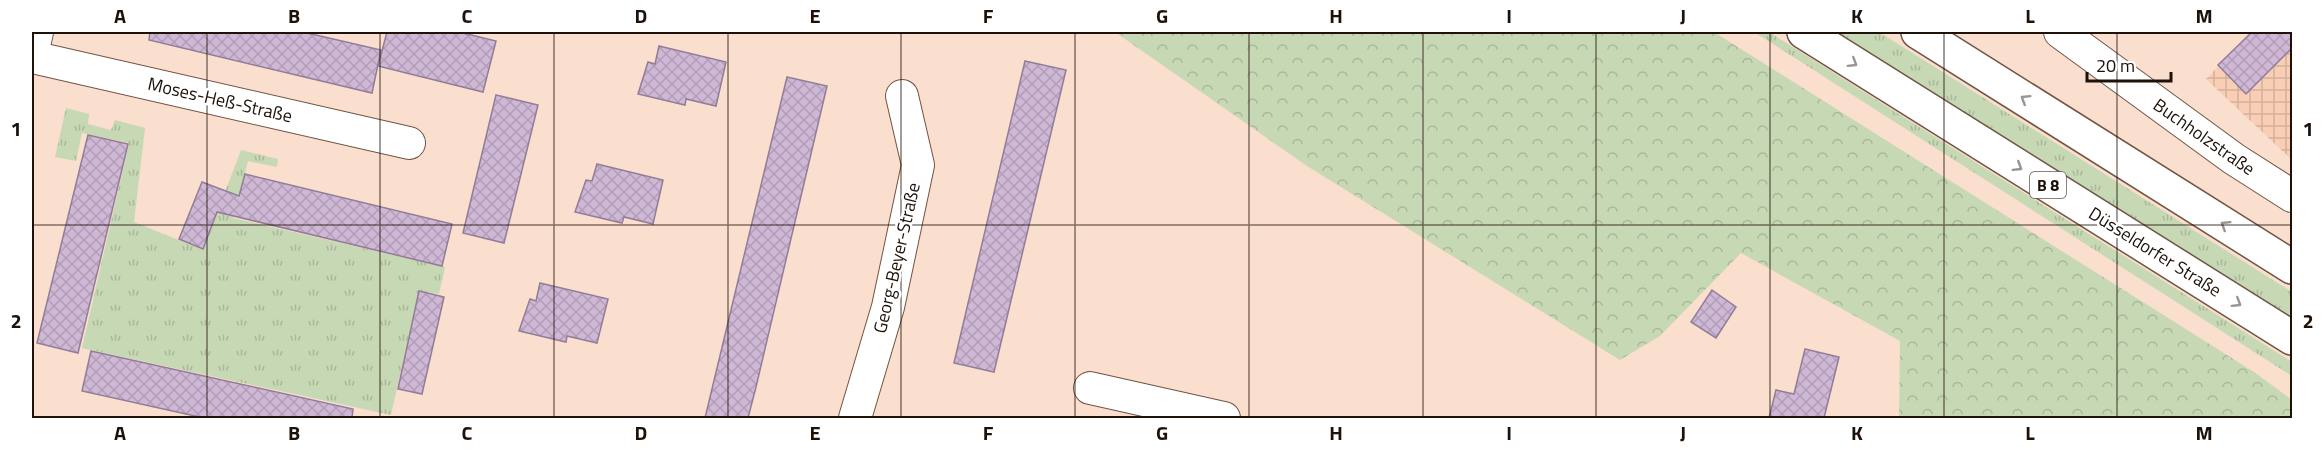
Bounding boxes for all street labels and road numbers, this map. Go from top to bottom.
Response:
street label: Moses-Heß-Straße [145,70,295,129]
street label: Buchholzstraße [2148,91,2261,182]
road number: B 8 [2030,172,2066,198]
street label: Georg-Beyer-Straße [866,180,927,336]
street label: Düsseldorfer Straße [2084,200,2227,303]

